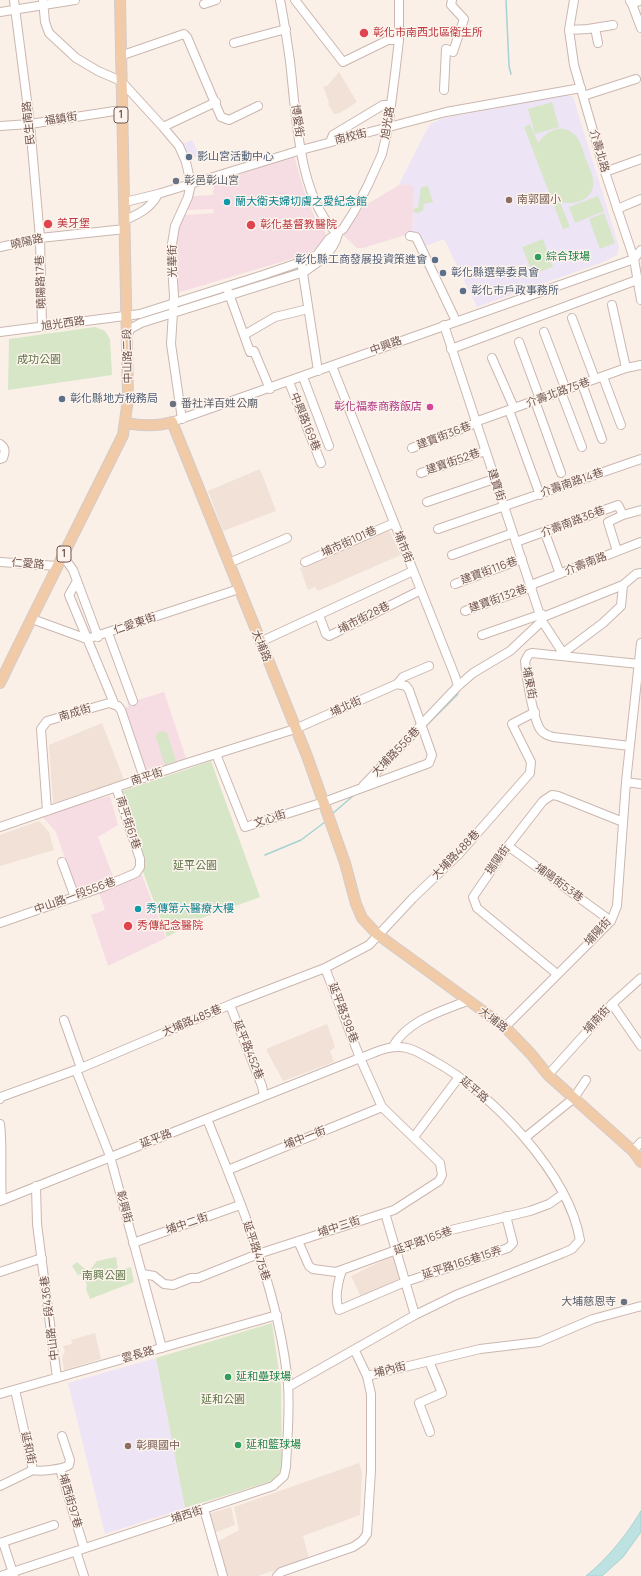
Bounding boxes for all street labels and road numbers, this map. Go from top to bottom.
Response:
street label: 民生南路 [20,100,38,146]
street label: 博愛街 [288,104,306,138]
street label: 旭光路 [379,106,397,140]
road number: 1 [114,107,128,123]
street label: 福鎮街 [44,110,78,128]
street label: 南校街 [333,127,369,147]
street label: 介壽北路 [587,128,611,174]
street label: 曉陽路 [9,232,45,252]
street label: 光華街 [166,244,180,278]
street label: 曉陽路17巷 [33,255,49,309]
street label: 旭光西路 [40,314,86,334]
street label: 中山路二段 [121,328,135,384]
street label: 中興路 [368,334,404,358]
street label: 介壽北路75巷 [524,375,592,411]
street label: 中興路169巷 [287,391,323,453]
street label: 建寶街36巷 [415,420,473,452]
street label: 建寶街52巷 [424,447,482,477]
street label: 介壽南路14巷 [539,466,605,500]
street label: 建寶街 [485,467,507,503]
street label: 介壽南路36巷 [539,504,607,540]
street label: 埔市街101巷 [319,524,379,560]
street label: 埔市街 [391,529,415,565]
road number: 1 [57,546,71,562]
street label: 介壽南路 [563,550,609,578]
street label: 建寶街116巷 [459,555,519,587]
street label: 仁愛路 [11,556,45,572]
street label: 建寶街132巷 [467,582,529,616]
street label: 埔市街28巷 [336,599,392,637]
street label: 仁愛東街 [112,611,158,637]
street label: 大埔路 [249,628,273,664]
street label: 埔東街 [519,666,539,700]
street label: 埔北街 [328,694,364,720]
street label: 南成街 [57,702,93,724]
street label: 大埔路556巷 [369,725,423,779]
street label: 南平街 [129,766,165,788]
street label: 南平街61巷 [113,795,143,851]
street label: 文心街 [252,808,288,830]
street label: 大埔路488巷 [429,828,483,882]
street label: 瑞陽街 [483,843,513,877]
street label: 埔陽街53巷 [532,861,586,905]
street label: 中山路一段556巷 [33,875,117,917]
street label: 埔陽街 [582,915,614,949]
street label: 延平路398巷 [325,981,361,1045]
street label: 大埔路485巷 [160,1003,224,1039]
street label: 埔南街 [581,1003,613,1037]
street label: 大埔路 [476,1005,510,1035]
street label: 延平路452巷 [230,1018,266,1082]
street label: 延平路 [457,1074,491,1106]
street label: 埔中一街 [282,1124,328,1152]
street label: 延平路 [138,1127,174,1151]
street label: 彰興街 [113,1189,135,1225]
street label: 埔中二街 [164,1211,210,1237]
street label: 埔中三街 [316,1214,362,1240]
street label: 延平路475巷 [240,1219,272,1283]
street label: 延平路165巷 [392,1224,454,1258]
street label: 延平路165巷15弄 [420,1244,504,1282]
street label: 中山路一段436巷 [38,1275,62,1361]
street label: 雲長路 [120,1344,156,1366]
street label: 埔內街 [372,1360,408,1380]
street label: 延和街 [18,1430,38,1466]
street label: 埔西街97巷 [56,1472,84,1530]
street label: 埔西街 [169,1504,205,1526]

